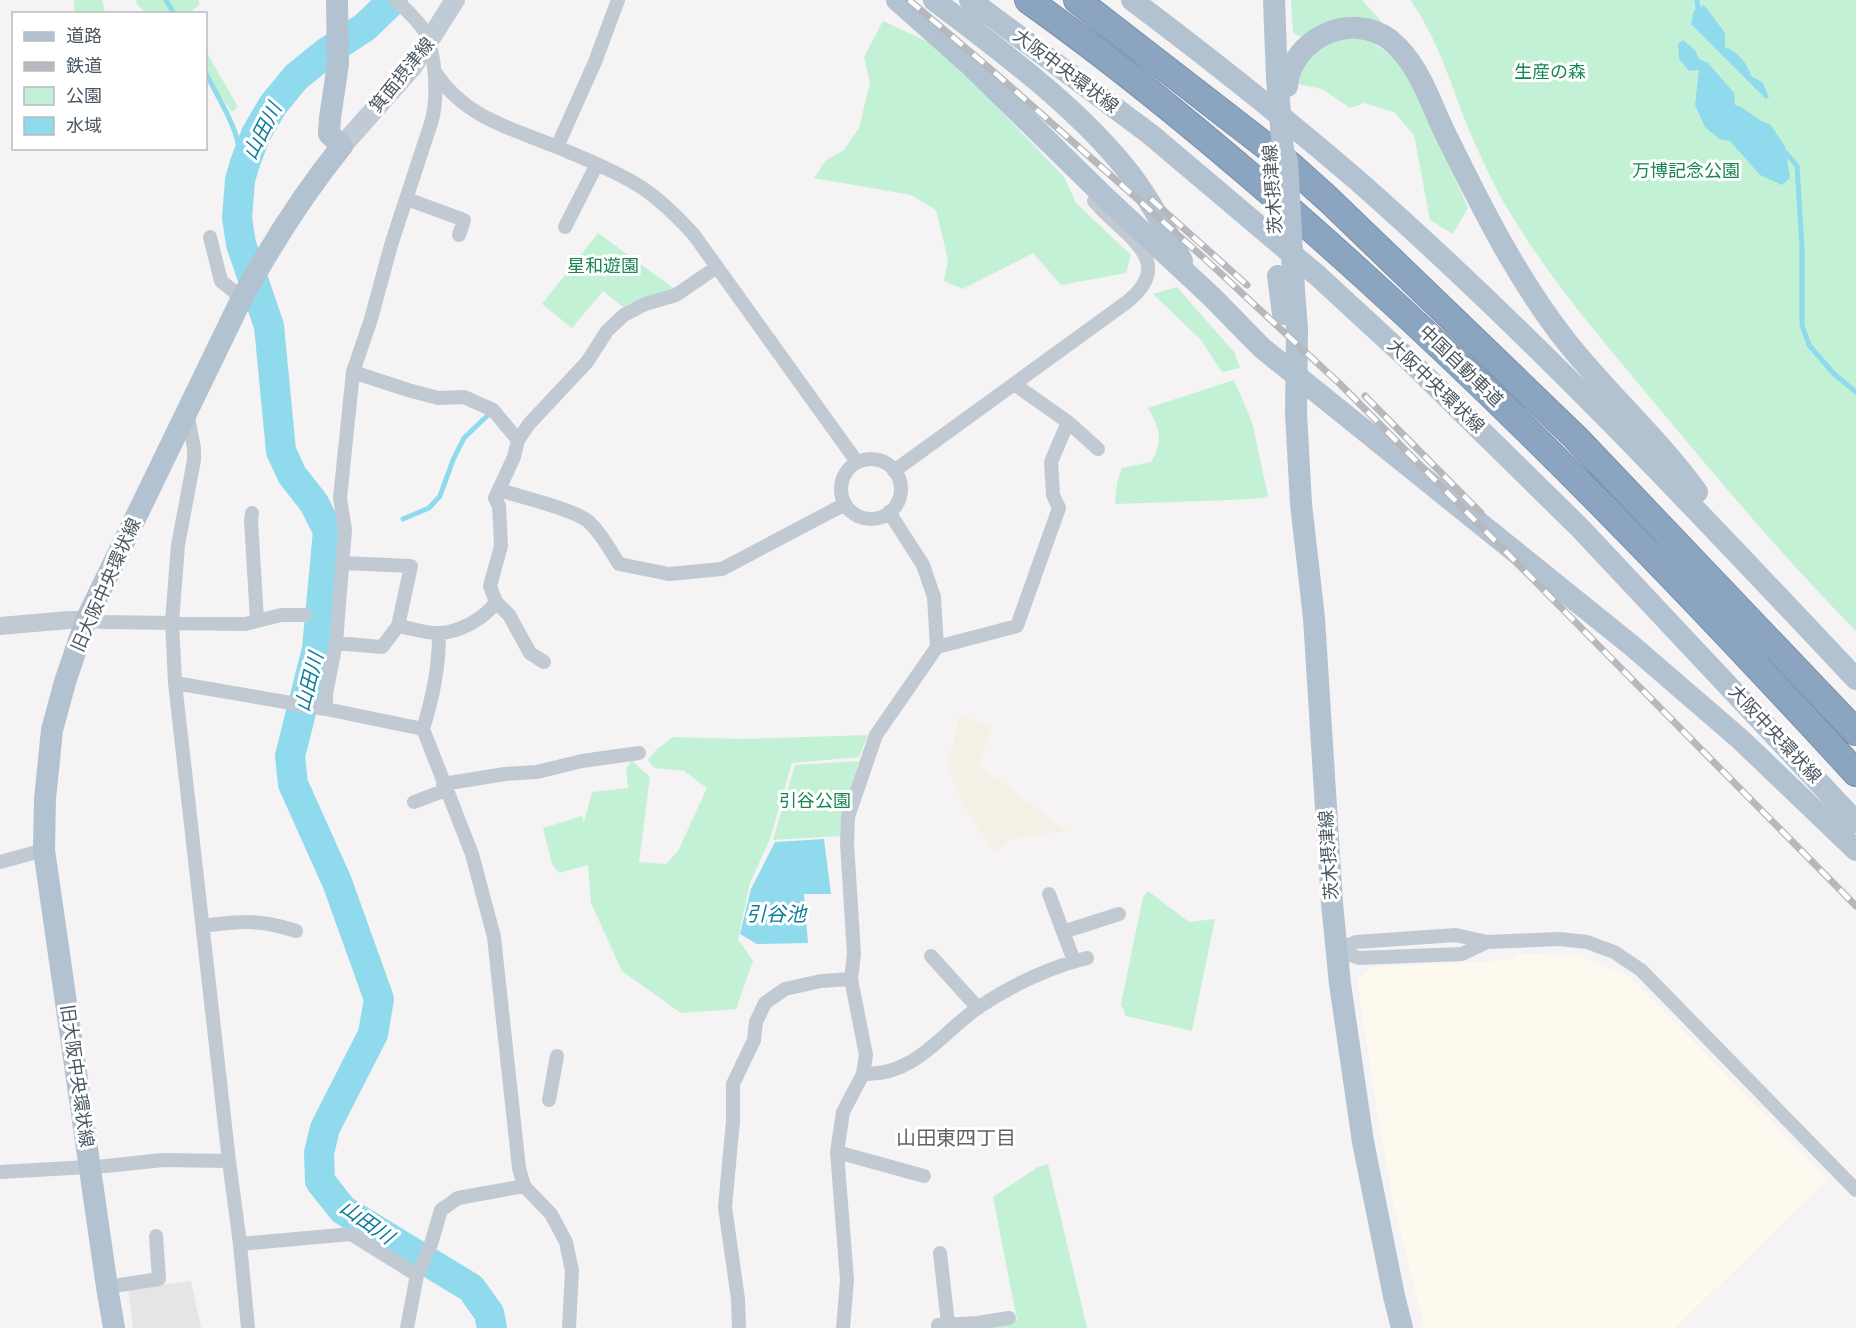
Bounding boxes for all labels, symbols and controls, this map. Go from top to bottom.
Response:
legend [12,12,207,150]
text: 道路 [66,24,102,47]
street label: 大阪中央環状線 [1009,24,1124,118]
street label: 箕面摂津線 [364,32,439,117]
text: 鉄道 [66,54,102,77]
park label: 生産の森 [1514,60,1586,83]
text: 公園 [66,84,102,107]
water label: 山田川 [237,97,288,164]
text: 水域 [66,114,102,137]
street label: 茨木摂津線 [1258,143,1287,235]
park label: 万博記念公園 [1632,159,1740,182]
park label: 星和遊園 [567,254,639,277]
street label: 中国自動車道 [1415,320,1508,411]
street label: 大阪中央環状線 [1383,334,1490,438]
street label: 旧大阪中央環状線 [66,514,145,655]
water label: 山田川 [289,648,329,714]
street label: 大阪中央環状線 [1724,680,1827,788]
park label: 引谷公園 [779,789,851,812]
street label: 茨木摂津線 [1314,809,1343,901]
water label: 引谷池 [746,901,808,927]
street label: 旧大阪中央環状線 [56,1003,99,1149]
district label: 山田東四丁目 [896,1125,1016,1151]
water label: 山田川 [335,1194,401,1251]

